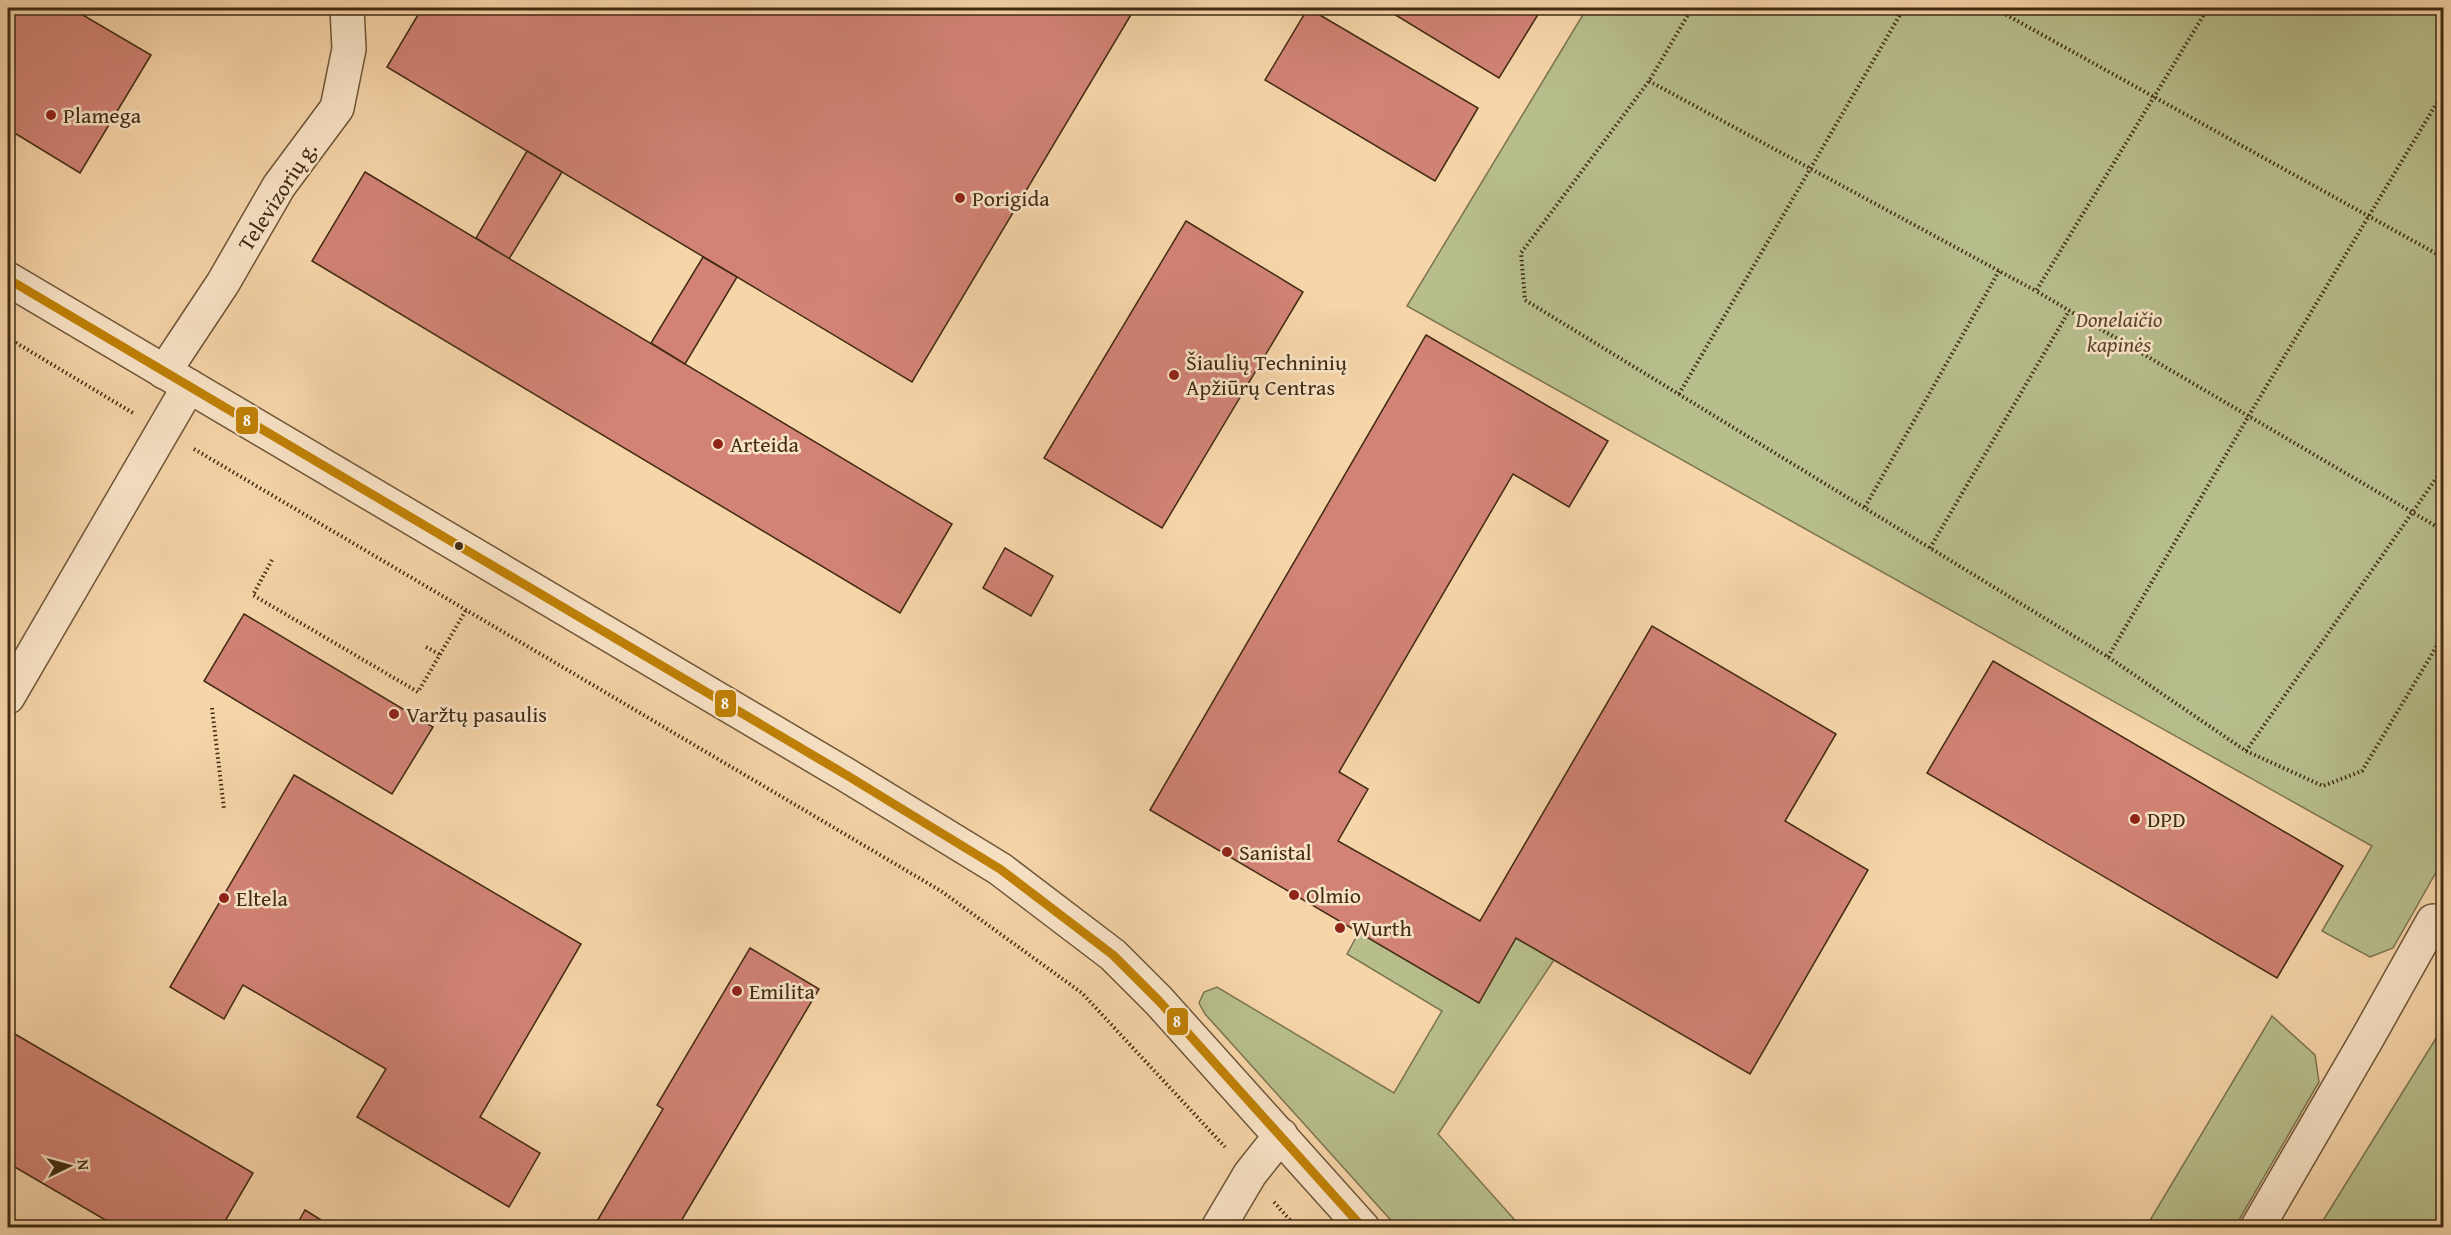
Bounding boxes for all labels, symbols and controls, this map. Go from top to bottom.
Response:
place label: Plamega [63,99,142,131]
marker: Plamega [44,108,58,122]
street label: Televizorių g. [230,135,324,257]
place label: Porigida [972,182,1050,214]
marker: Porigida [953,191,967,205]
park label: Donelaičio kapinės [2075,303,2162,360]
place label: Šiaulių Techninių Apžiūrų Centras [1186,346,1347,403]
marker: Šiaulių Techninių Apžiūrų Centras [1167,368,1181,382]
line badge: 8 [235,406,259,435]
text: 8 [243,408,251,432]
place label: Arteida [730,428,799,460]
marker: Arteida [711,437,725,451]
unlabelled marker [453,540,465,552]
line badge: 8 [714,689,737,718]
text: 8 [721,691,729,715]
place label: Varžtų pasaulis [406,698,547,730]
marker: Varžtų pasaulis [387,707,401,721]
place label: DPD [2147,803,2186,835]
marker: DPD [2128,812,2142,826]
place label: Sanistal [1239,836,1312,868]
marker: Sanistal [1220,845,1234,859]
place label: Olmio [1306,879,1361,911]
place label: Eltela [236,882,289,914]
marker: Olmio [1287,888,1301,902]
marker: Eltela [217,891,231,905]
place label: Wurth [1352,912,1412,944]
marker: Wurth [1333,921,1347,935]
place label: Emilita [749,975,815,1007]
marker: Emilita [730,984,744,998]
line badge: 8 [1166,1007,1189,1036]
text: 8 [1173,1009,1181,1033]
north arrow [39,1136,99,1196]
text: N [72,1158,96,1171]

